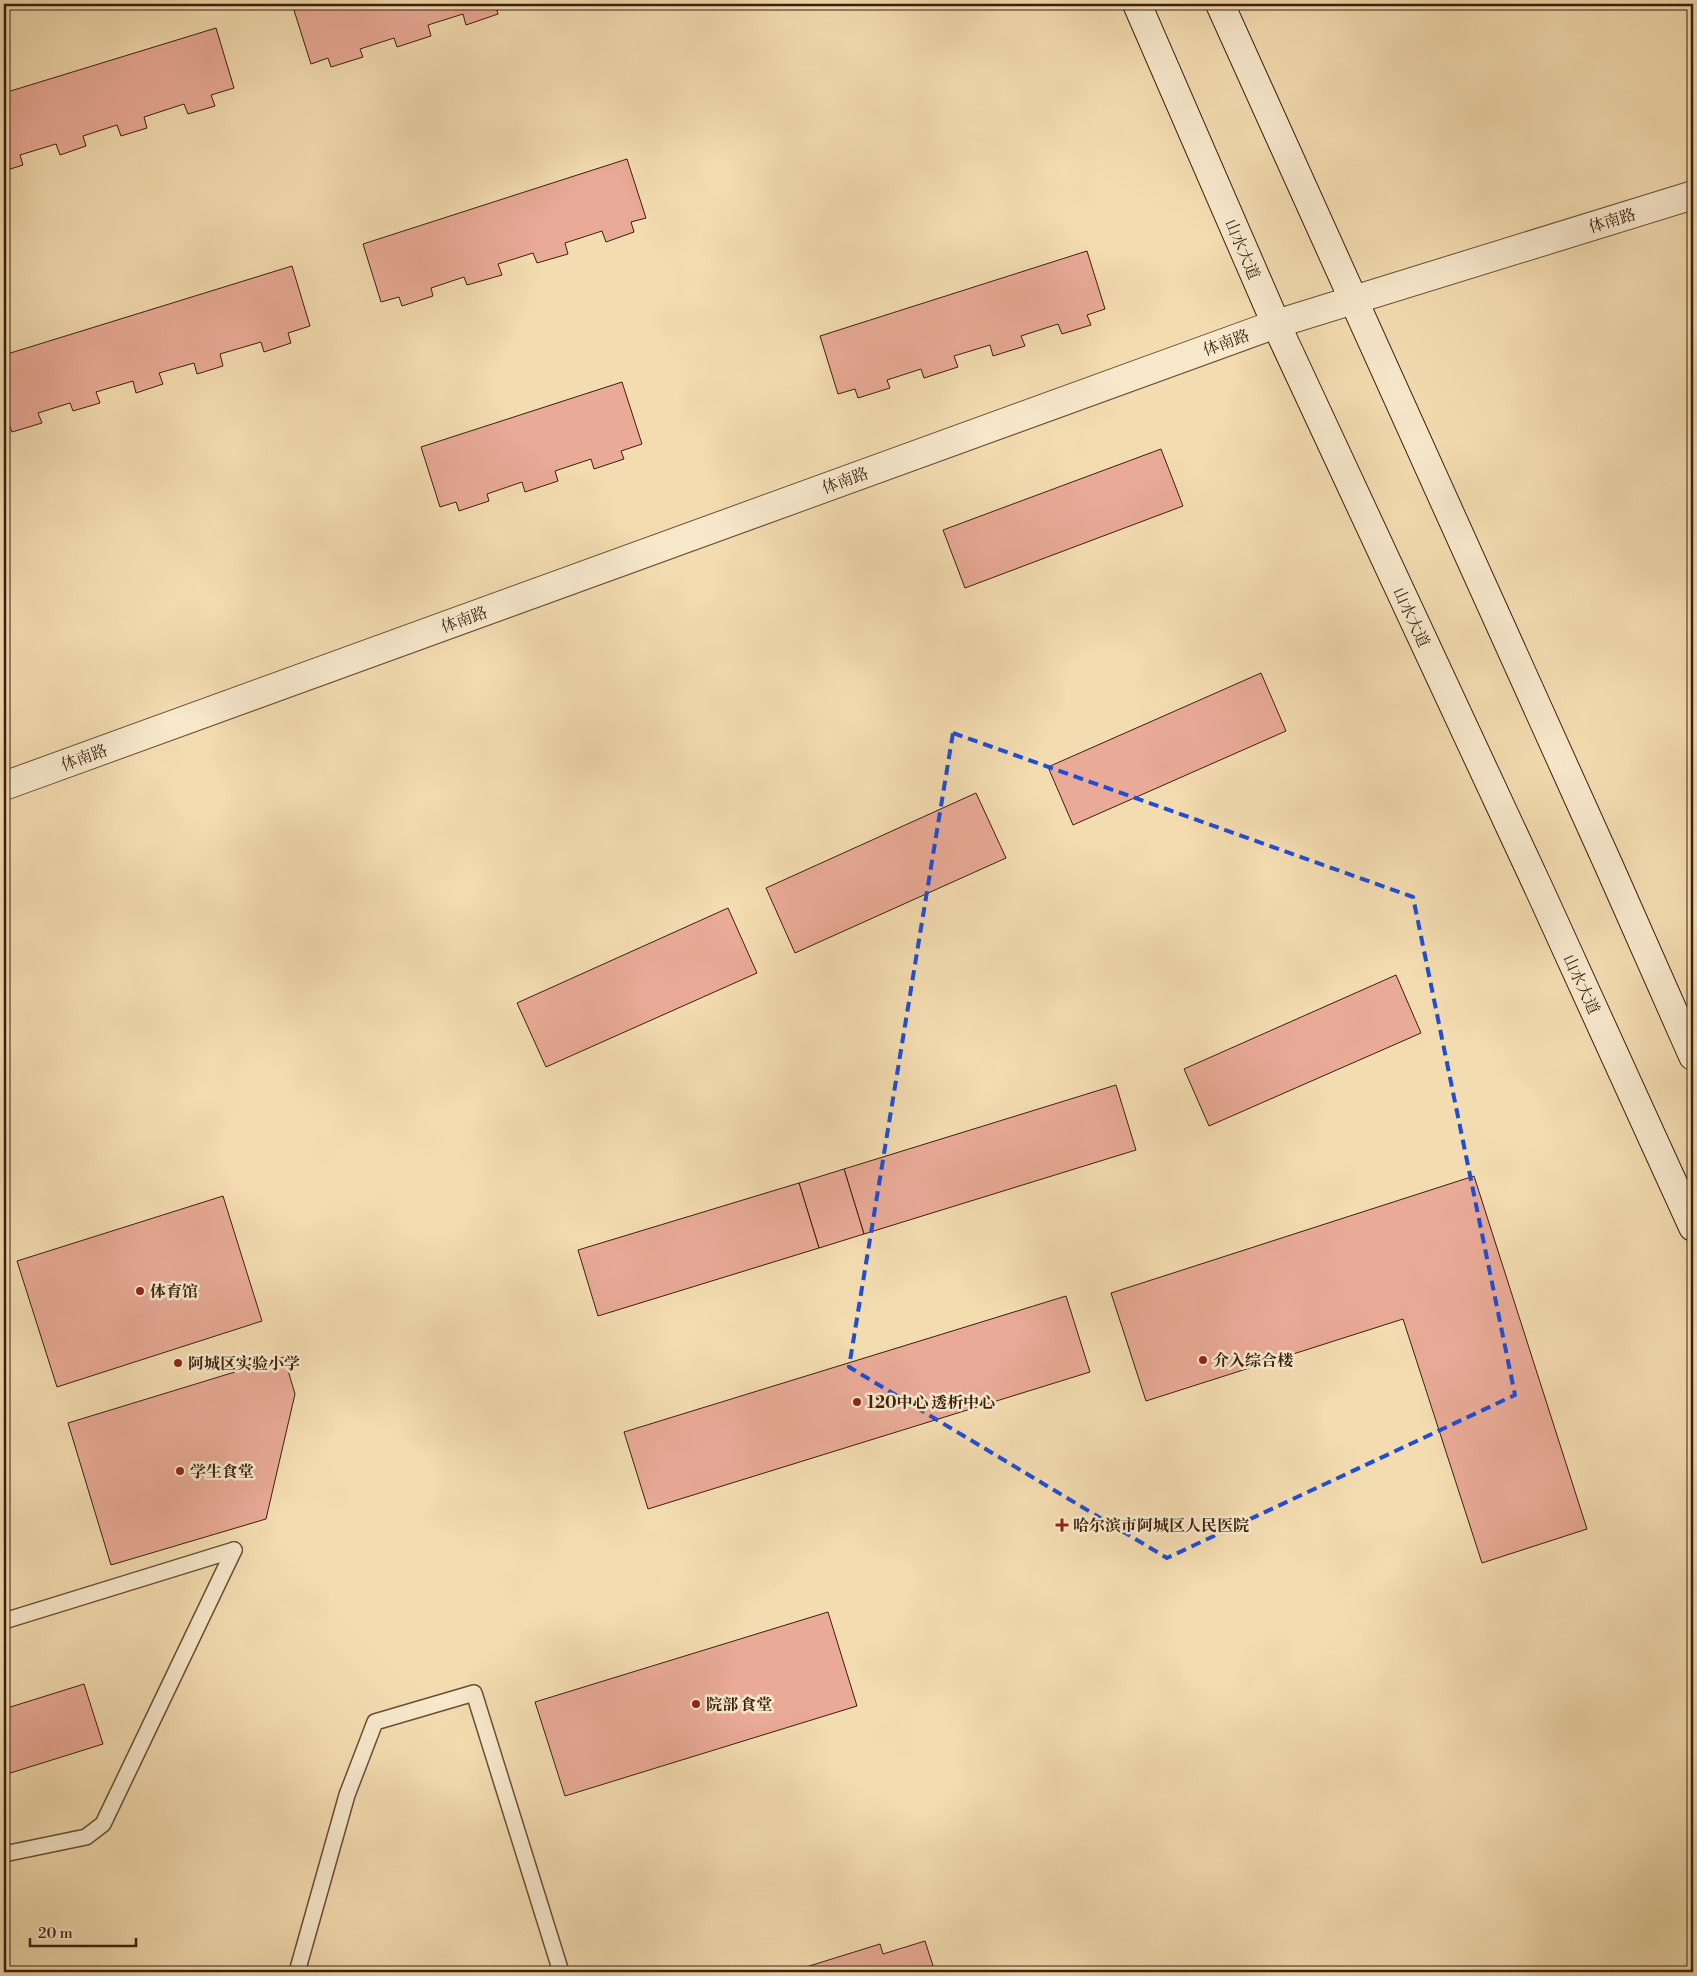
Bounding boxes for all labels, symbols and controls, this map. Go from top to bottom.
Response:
street label: 体南路 [1586,204,1638,238]
street label: 山水大道 [1220,216,1264,283]
street label: 体南路 [1200,325,1252,361]
street label: 体南路 [819,463,871,499]
street label: 山水大道 [1389,584,1434,651]
street label: 体南路 [438,602,490,638]
street label: 体南路 [58,740,110,776]
street label: 山水大道 [1559,951,1604,1018]
place label: 体育馆 [150,1282,198,1302]
marker: 体育馆 [134,1285,146,1297]
place label: 介入综合楼 [1213,1351,1293,1371]
place label: 阿城区实验小学 [188,1354,300,1374]
marker: 介入综合楼 [1197,1354,1209,1366]
marker: 阿城区实验小学 [172,1357,184,1369]
place label: 120中心 透析中心 [867,1393,995,1413]
marker: 120中心 透析中心 [851,1396,863,1408]
place label: 学生食堂 [190,1462,254,1482]
marker: 学生食堂 [174,1465,186,1477]
place label: 哈尔滨市阿城区人民医院 [1073,1516,1249,1536]
marker: 哈尔滨市阿城区人民医院 [1055,1518,1069,1532]
place label: 院部 食堂 [706,1695,773,1715]
marker: 院部 食堂 [690,1698,702,1710]
scale bar [30,1916,136,1948]
text: 20 m [38,1924,73,1943]

